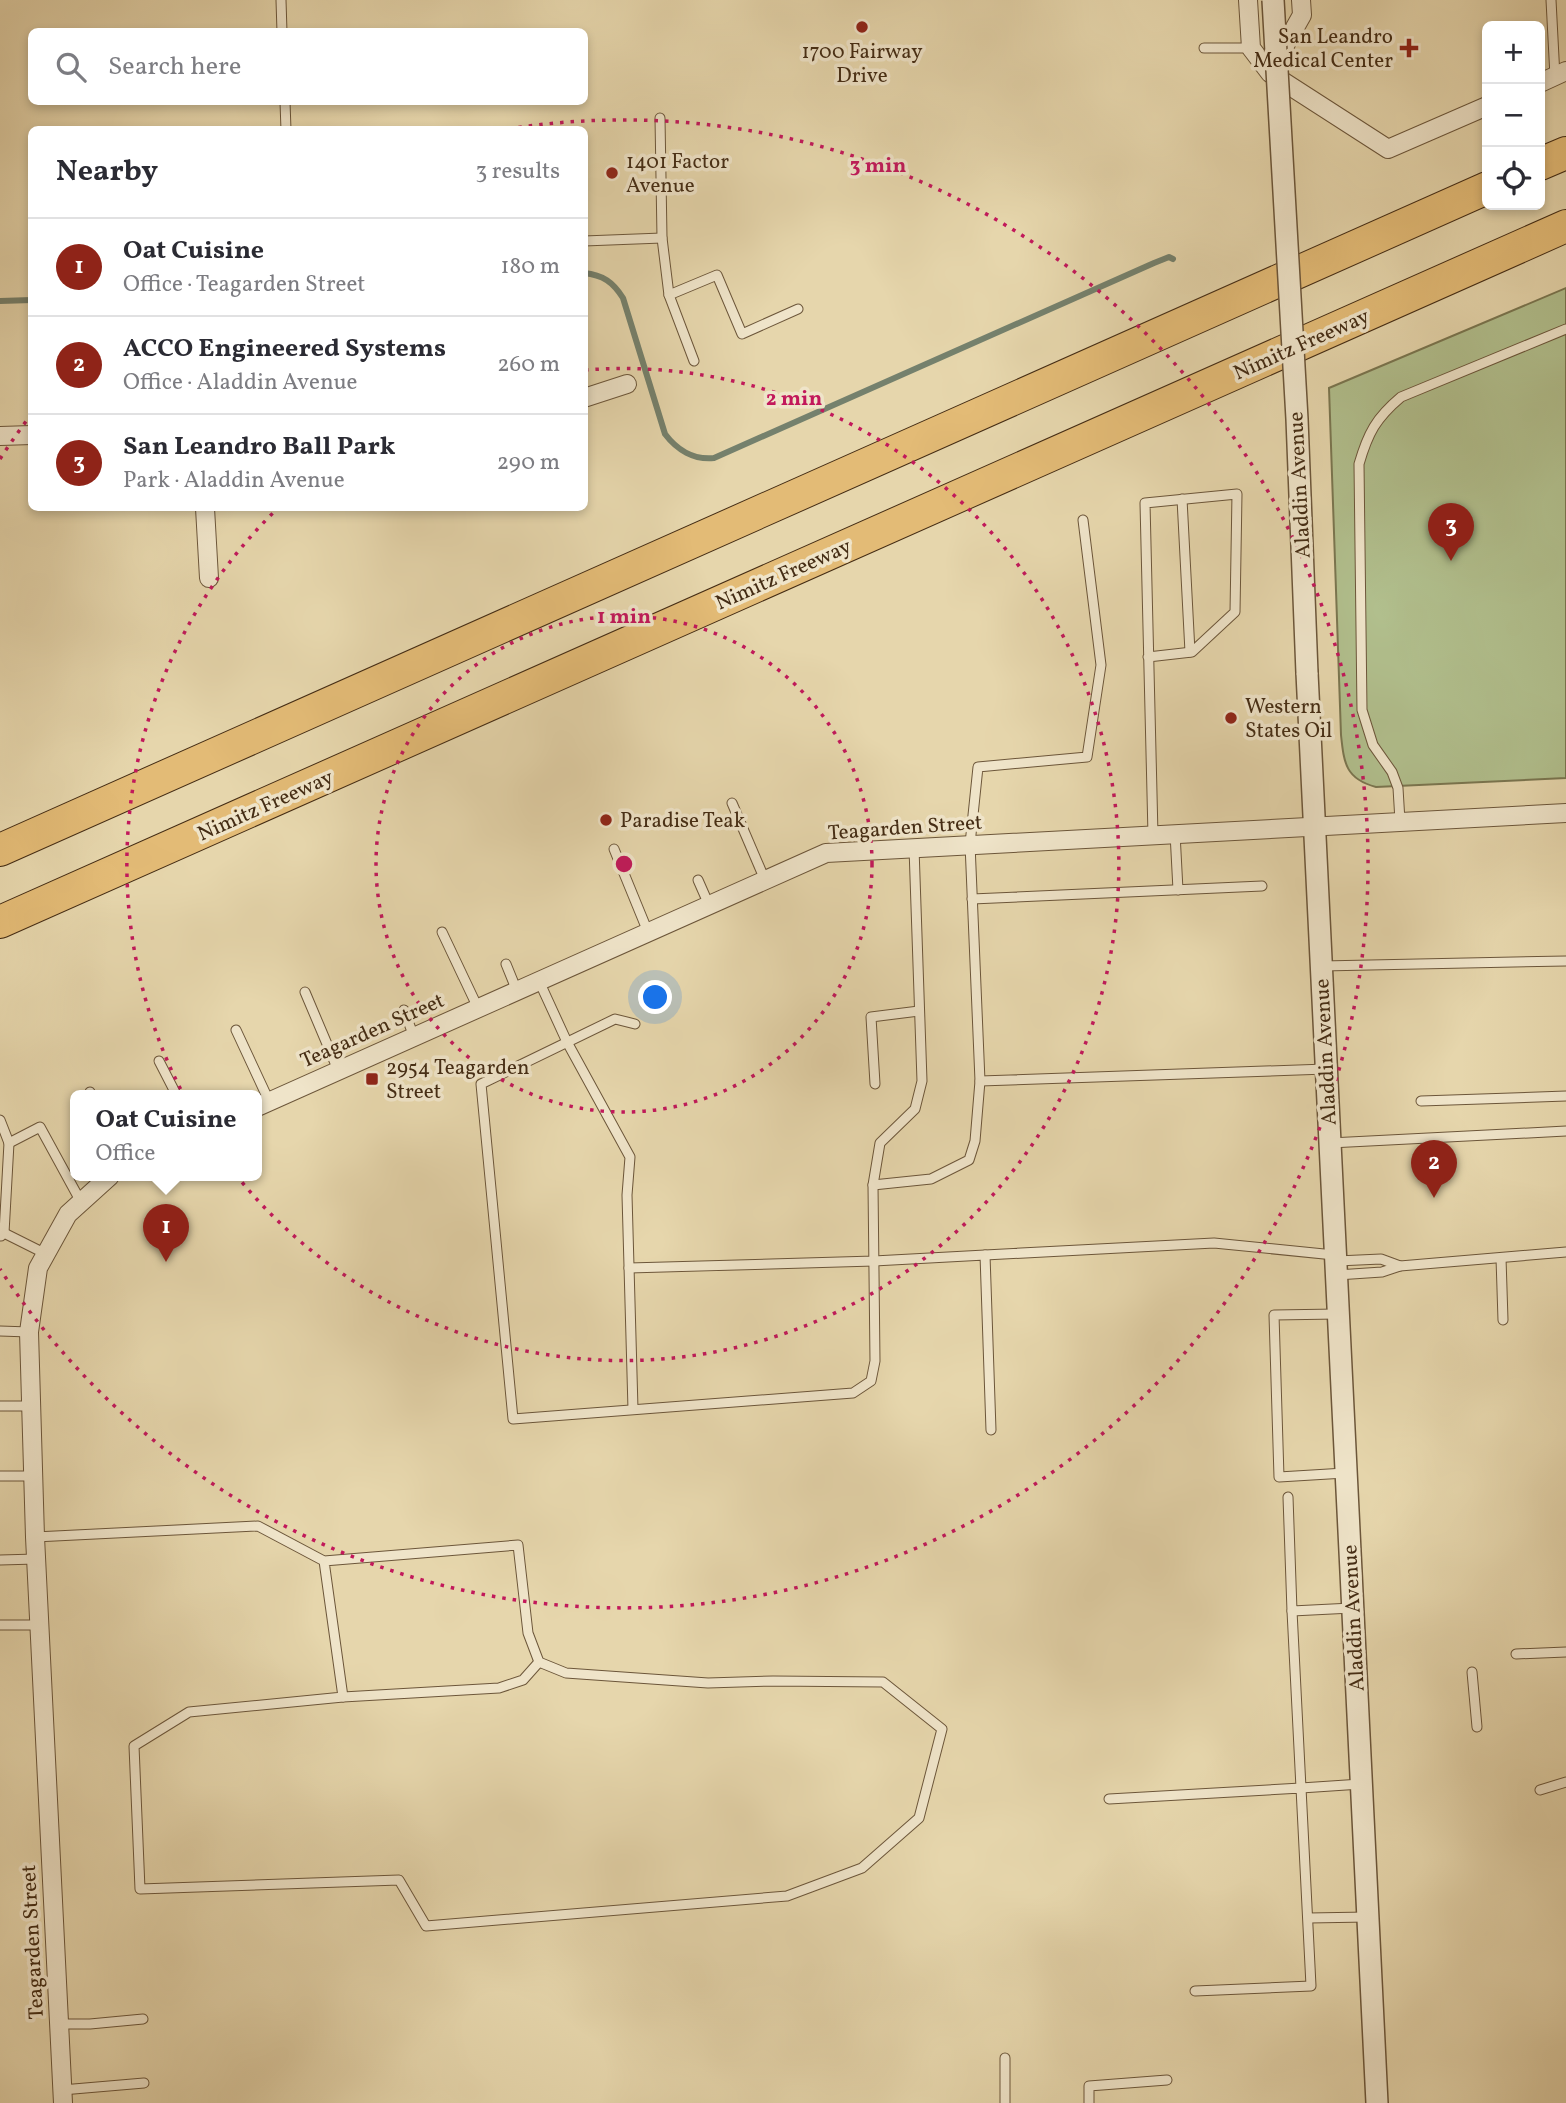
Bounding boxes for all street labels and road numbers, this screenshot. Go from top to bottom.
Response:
street label: Nimitz Freeway [1229,302,1375,388]
street label: Aladdin Avenue [1282,411,1319,559]
street label: Nimitz Freeway [711,532,857,618]
street label: Nimitz Freeway [193,763,339,849]
street label: Teagarden Street [827,809,983,848]
street label: Aladdin Avenue [1308,978,1345,1126]
street label: Teagarden Street [296,987,449,1076]
street label: Aladdin Avenue [1336,1544,1373,1692]
street label: Teagarden Street [15,1864,52,2020]

